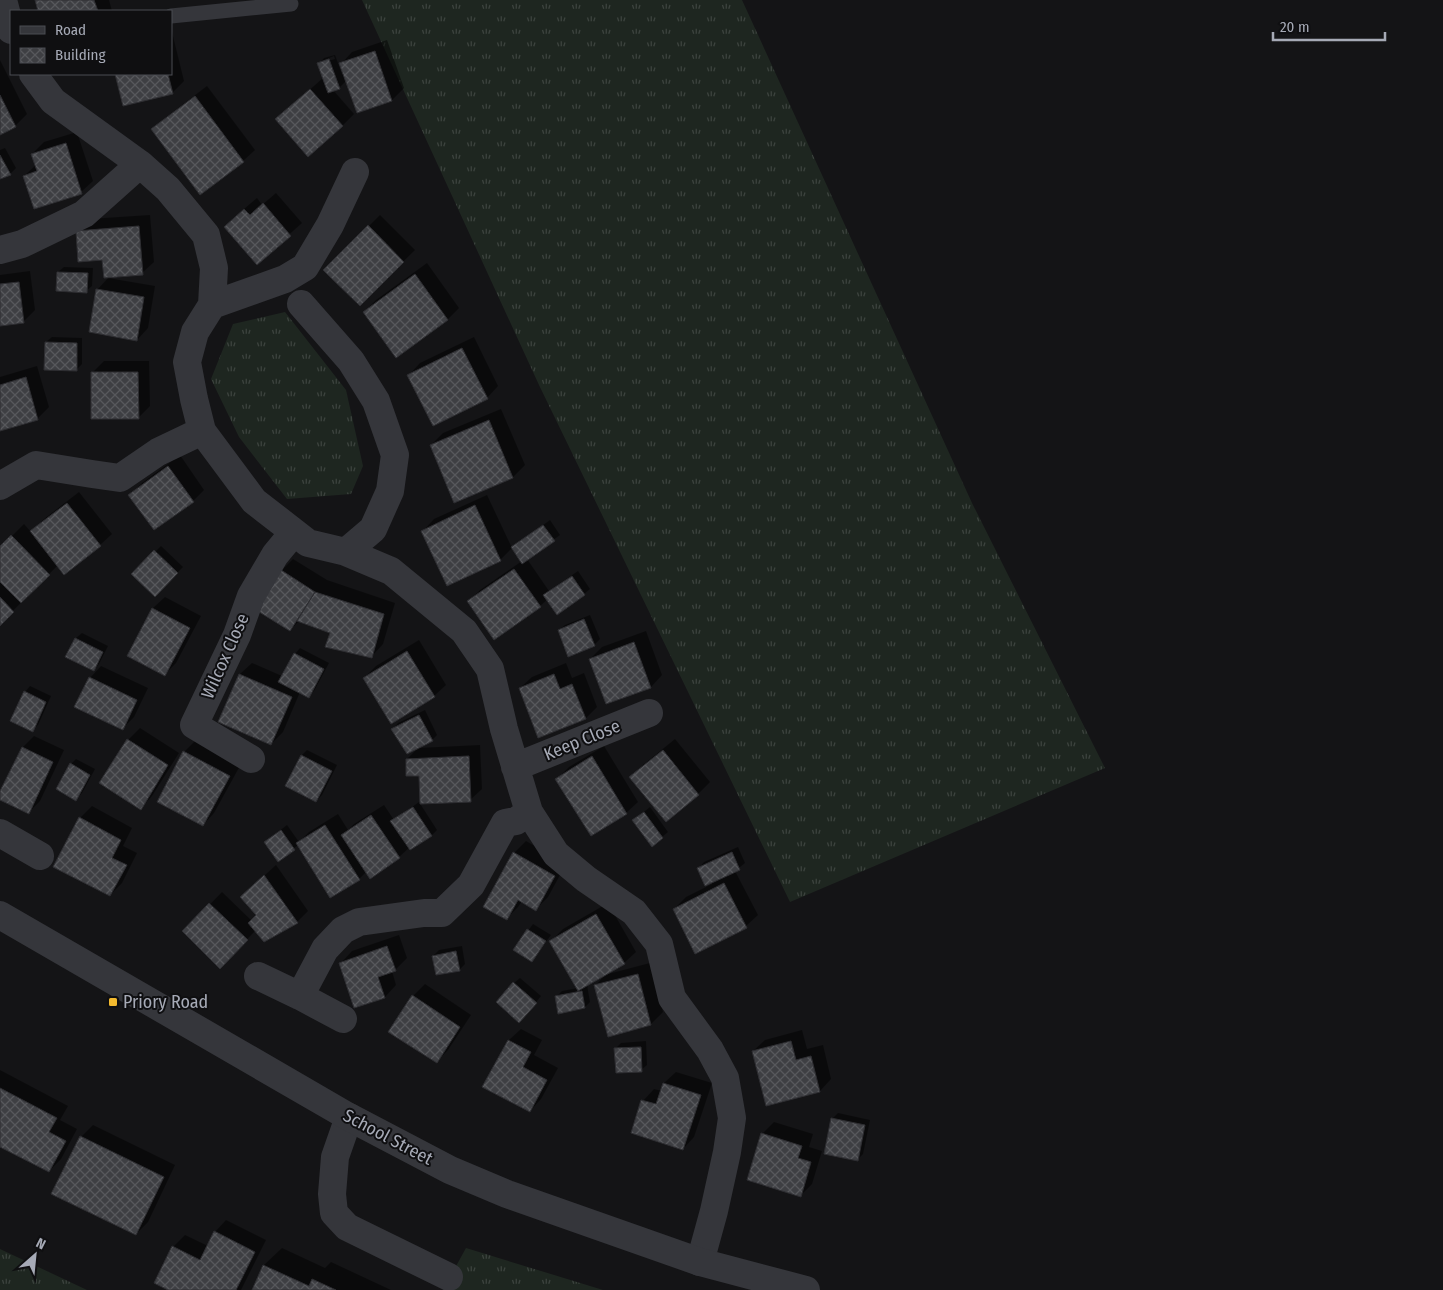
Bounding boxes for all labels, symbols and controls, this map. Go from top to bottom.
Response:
legend [10,10,172,75]
scale bar [1273,10,1386,42]
text: 20 m [1280,18,1310,36]
text: Road [55,21,86,39]
text: Building [55,46,106,64]
street label: Wilcox Close [196,610,254,702]
street label: Keep Close [541,715,624,765]
place label: Priory Road [123,991,208,1013]
marker: Priory Road [107,996,119,1008]
street label: School Street [339,1104,437,1170]
north arrow [10,1230,60,1280]
text: N [33,1234,48,1253]

